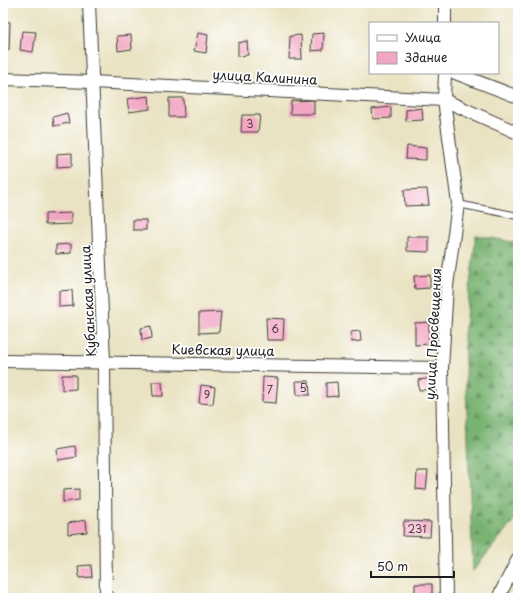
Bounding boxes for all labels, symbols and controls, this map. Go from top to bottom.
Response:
legend [369,22,499,74]
text: Улица [405,28,441,46]
text: Здание [405,48,447,66]
street label: улица Калинина [212,64,319,89]
house number: 3 [246,115,254,132]
street label: Кубанская улица [75,244,100,357]
street label: улица Просвещения [420,267,445,401]
house number: 6 [271,320,279,337]
street label: Киевская улица [171,339,275,360]
house number: 5 [299,379,307,396]
house number: 7 [267,381,273,398]
house number: 9 [204,386,210,403]
house number: 231 [407,520,427,537]
scale bar [371,553,454,579]
text: 50 m [377,557,408,575]

